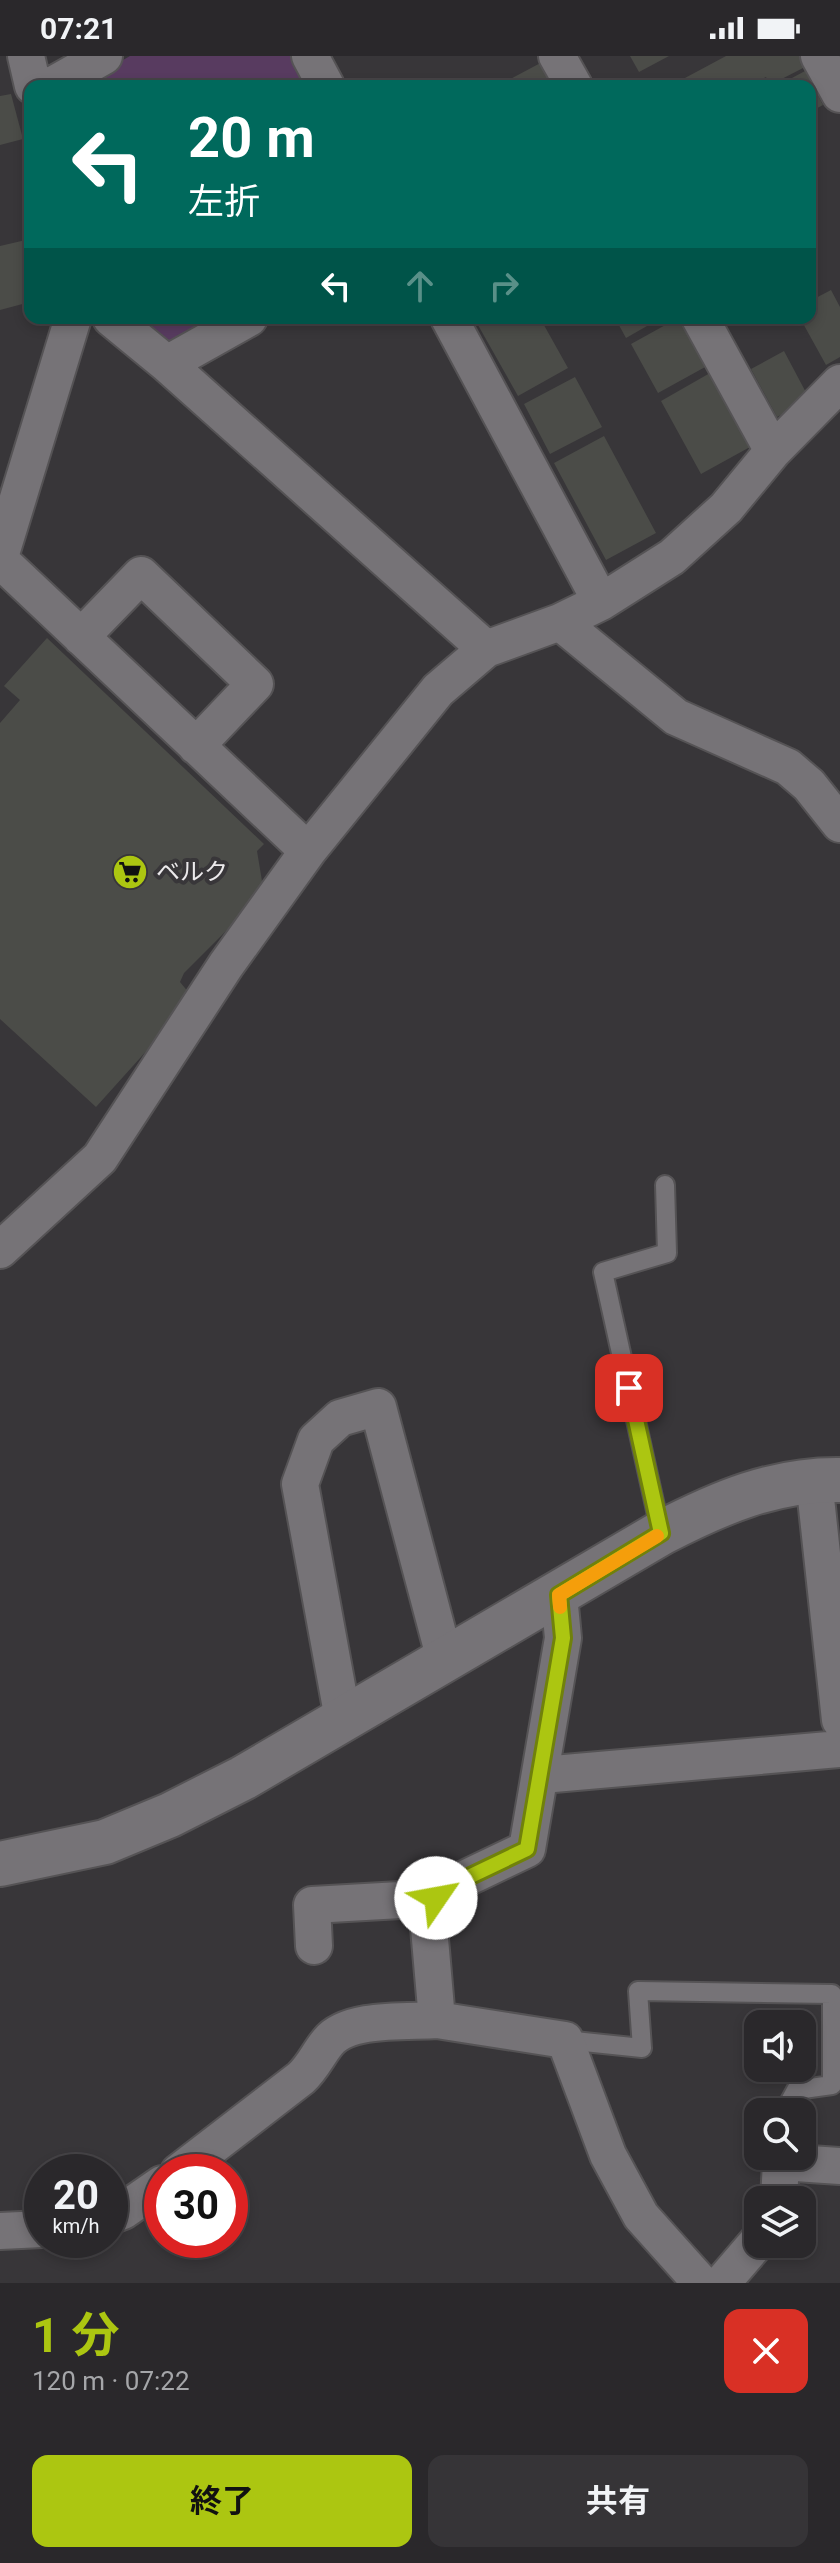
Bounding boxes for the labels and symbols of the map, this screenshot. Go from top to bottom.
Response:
supermarket icon: ベルク [111,853,149,891]
place label: ベルク [156,858,228,886]
pin [595,1354,663,1422]
position arrow [394,1856,478,1940]
speed limit sign: 30 [144,2154,248,2258]

